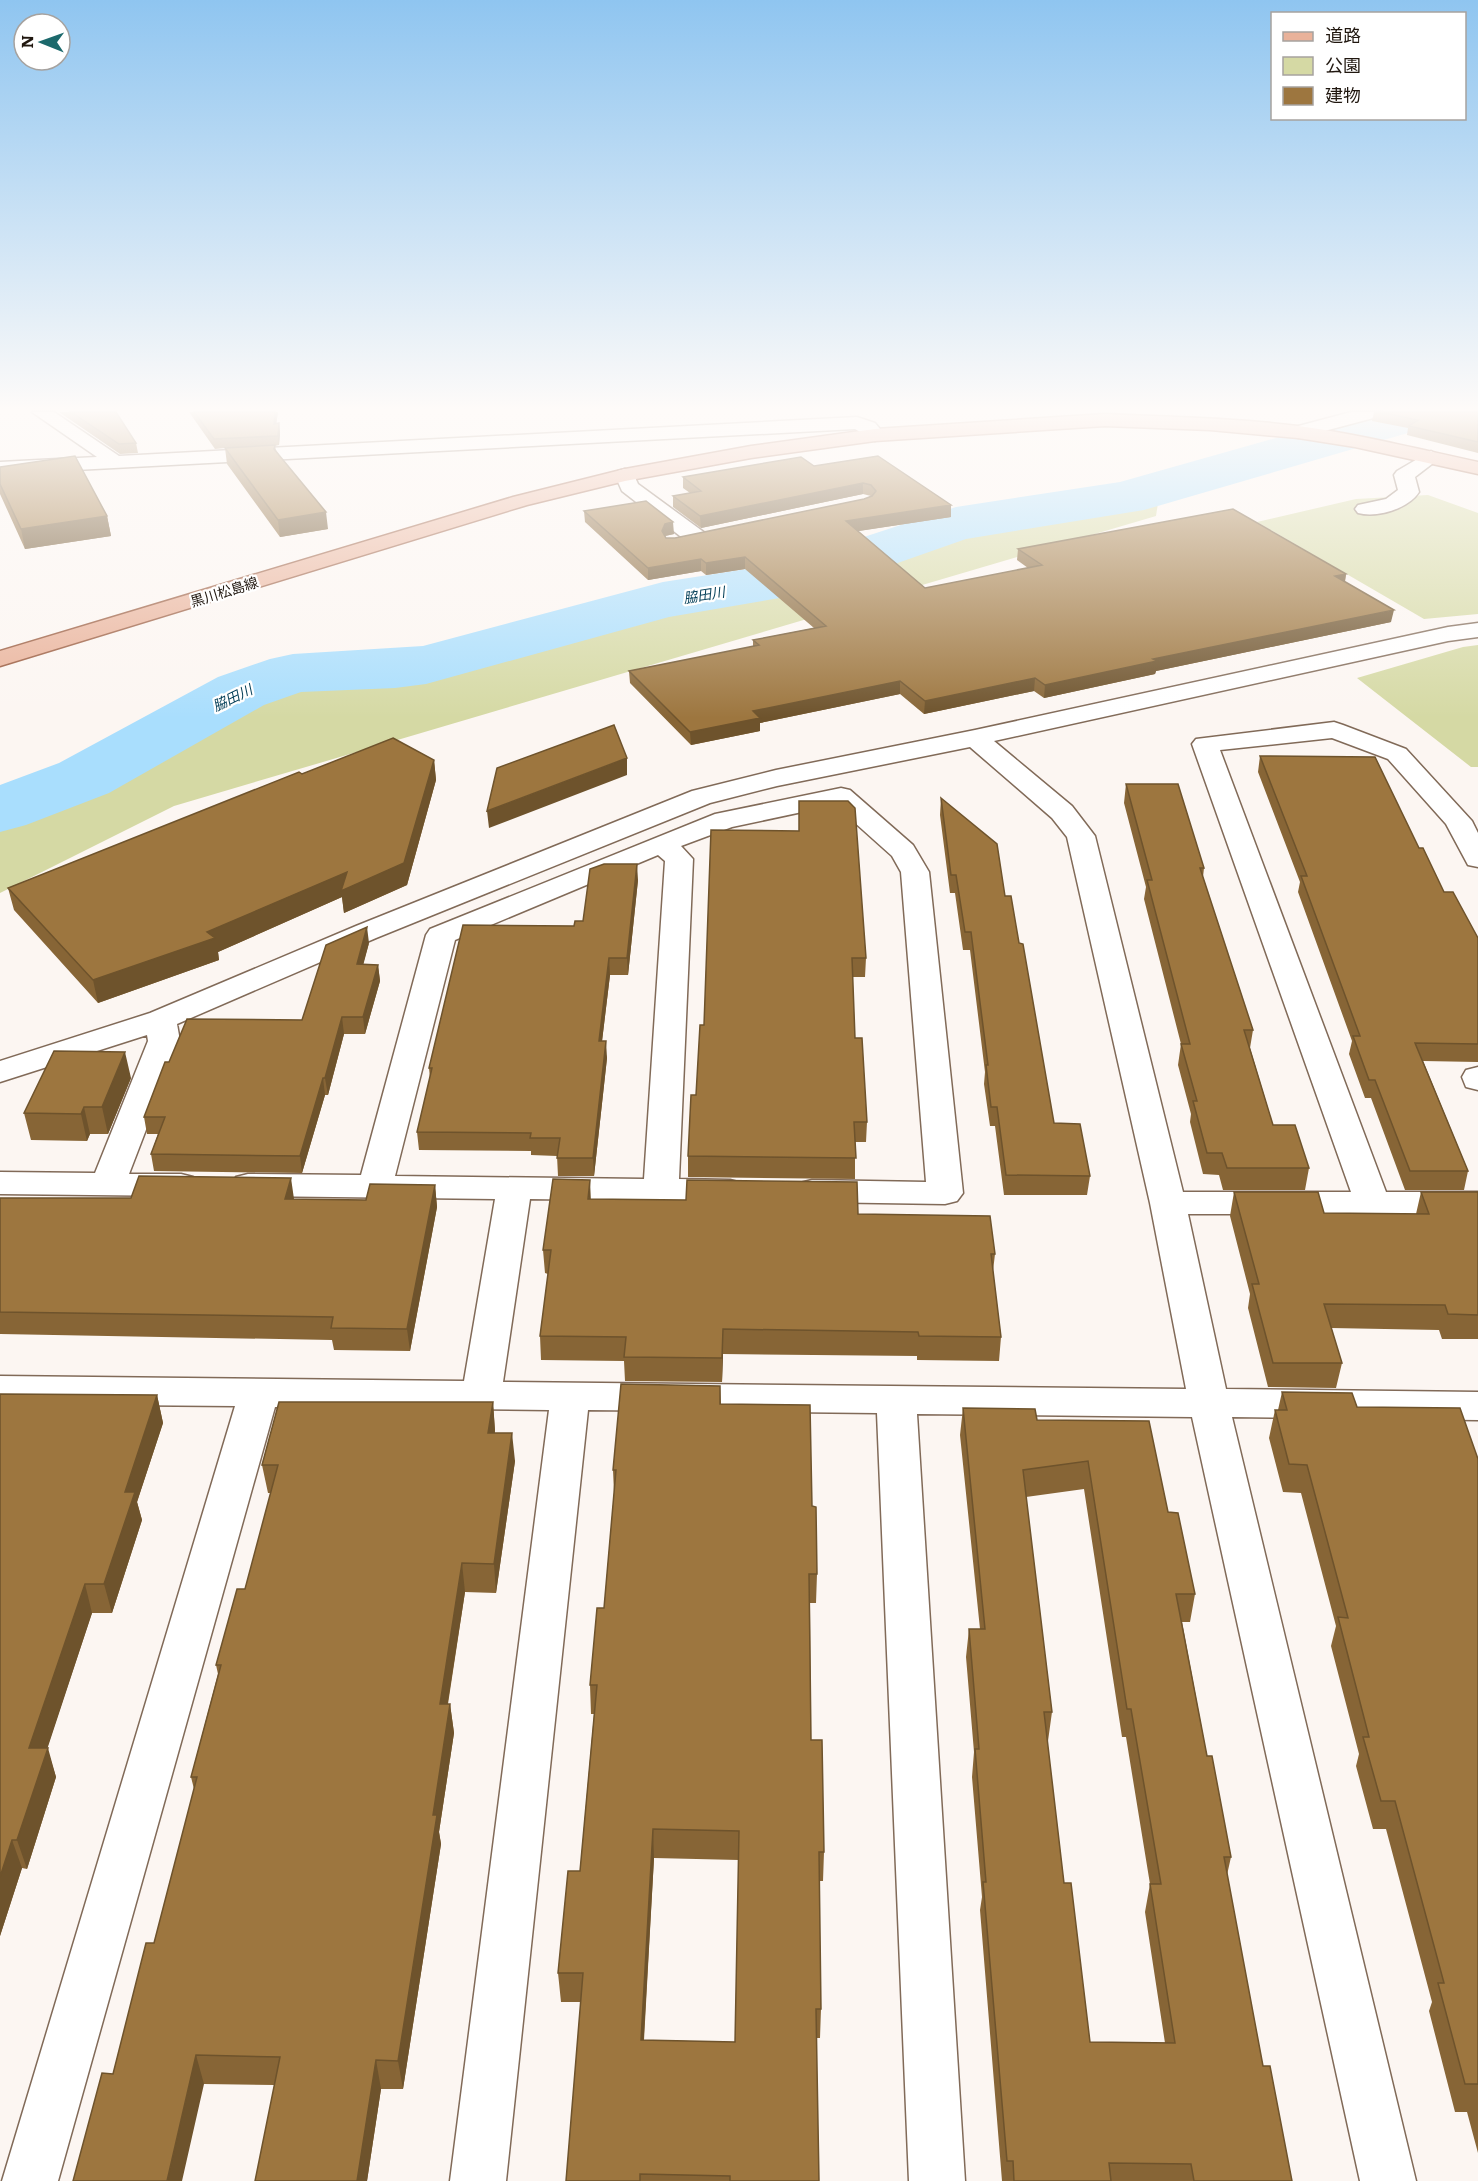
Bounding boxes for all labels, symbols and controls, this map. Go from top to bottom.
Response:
north arrow [12,12,72,72]
legend [1271,12,1466,120]
text: 道路 [1325,21,1361,48]
text: N [14,35,38,49]
text: 公園 [1325,51,1361,78]
text: 建物 [1325,81,1361,108]
street label: 黒川松島線 [188,571,260,611]
water label: 脇田川 [682,581,728,607]
water label: 脇田川 [209,678,257,715]

